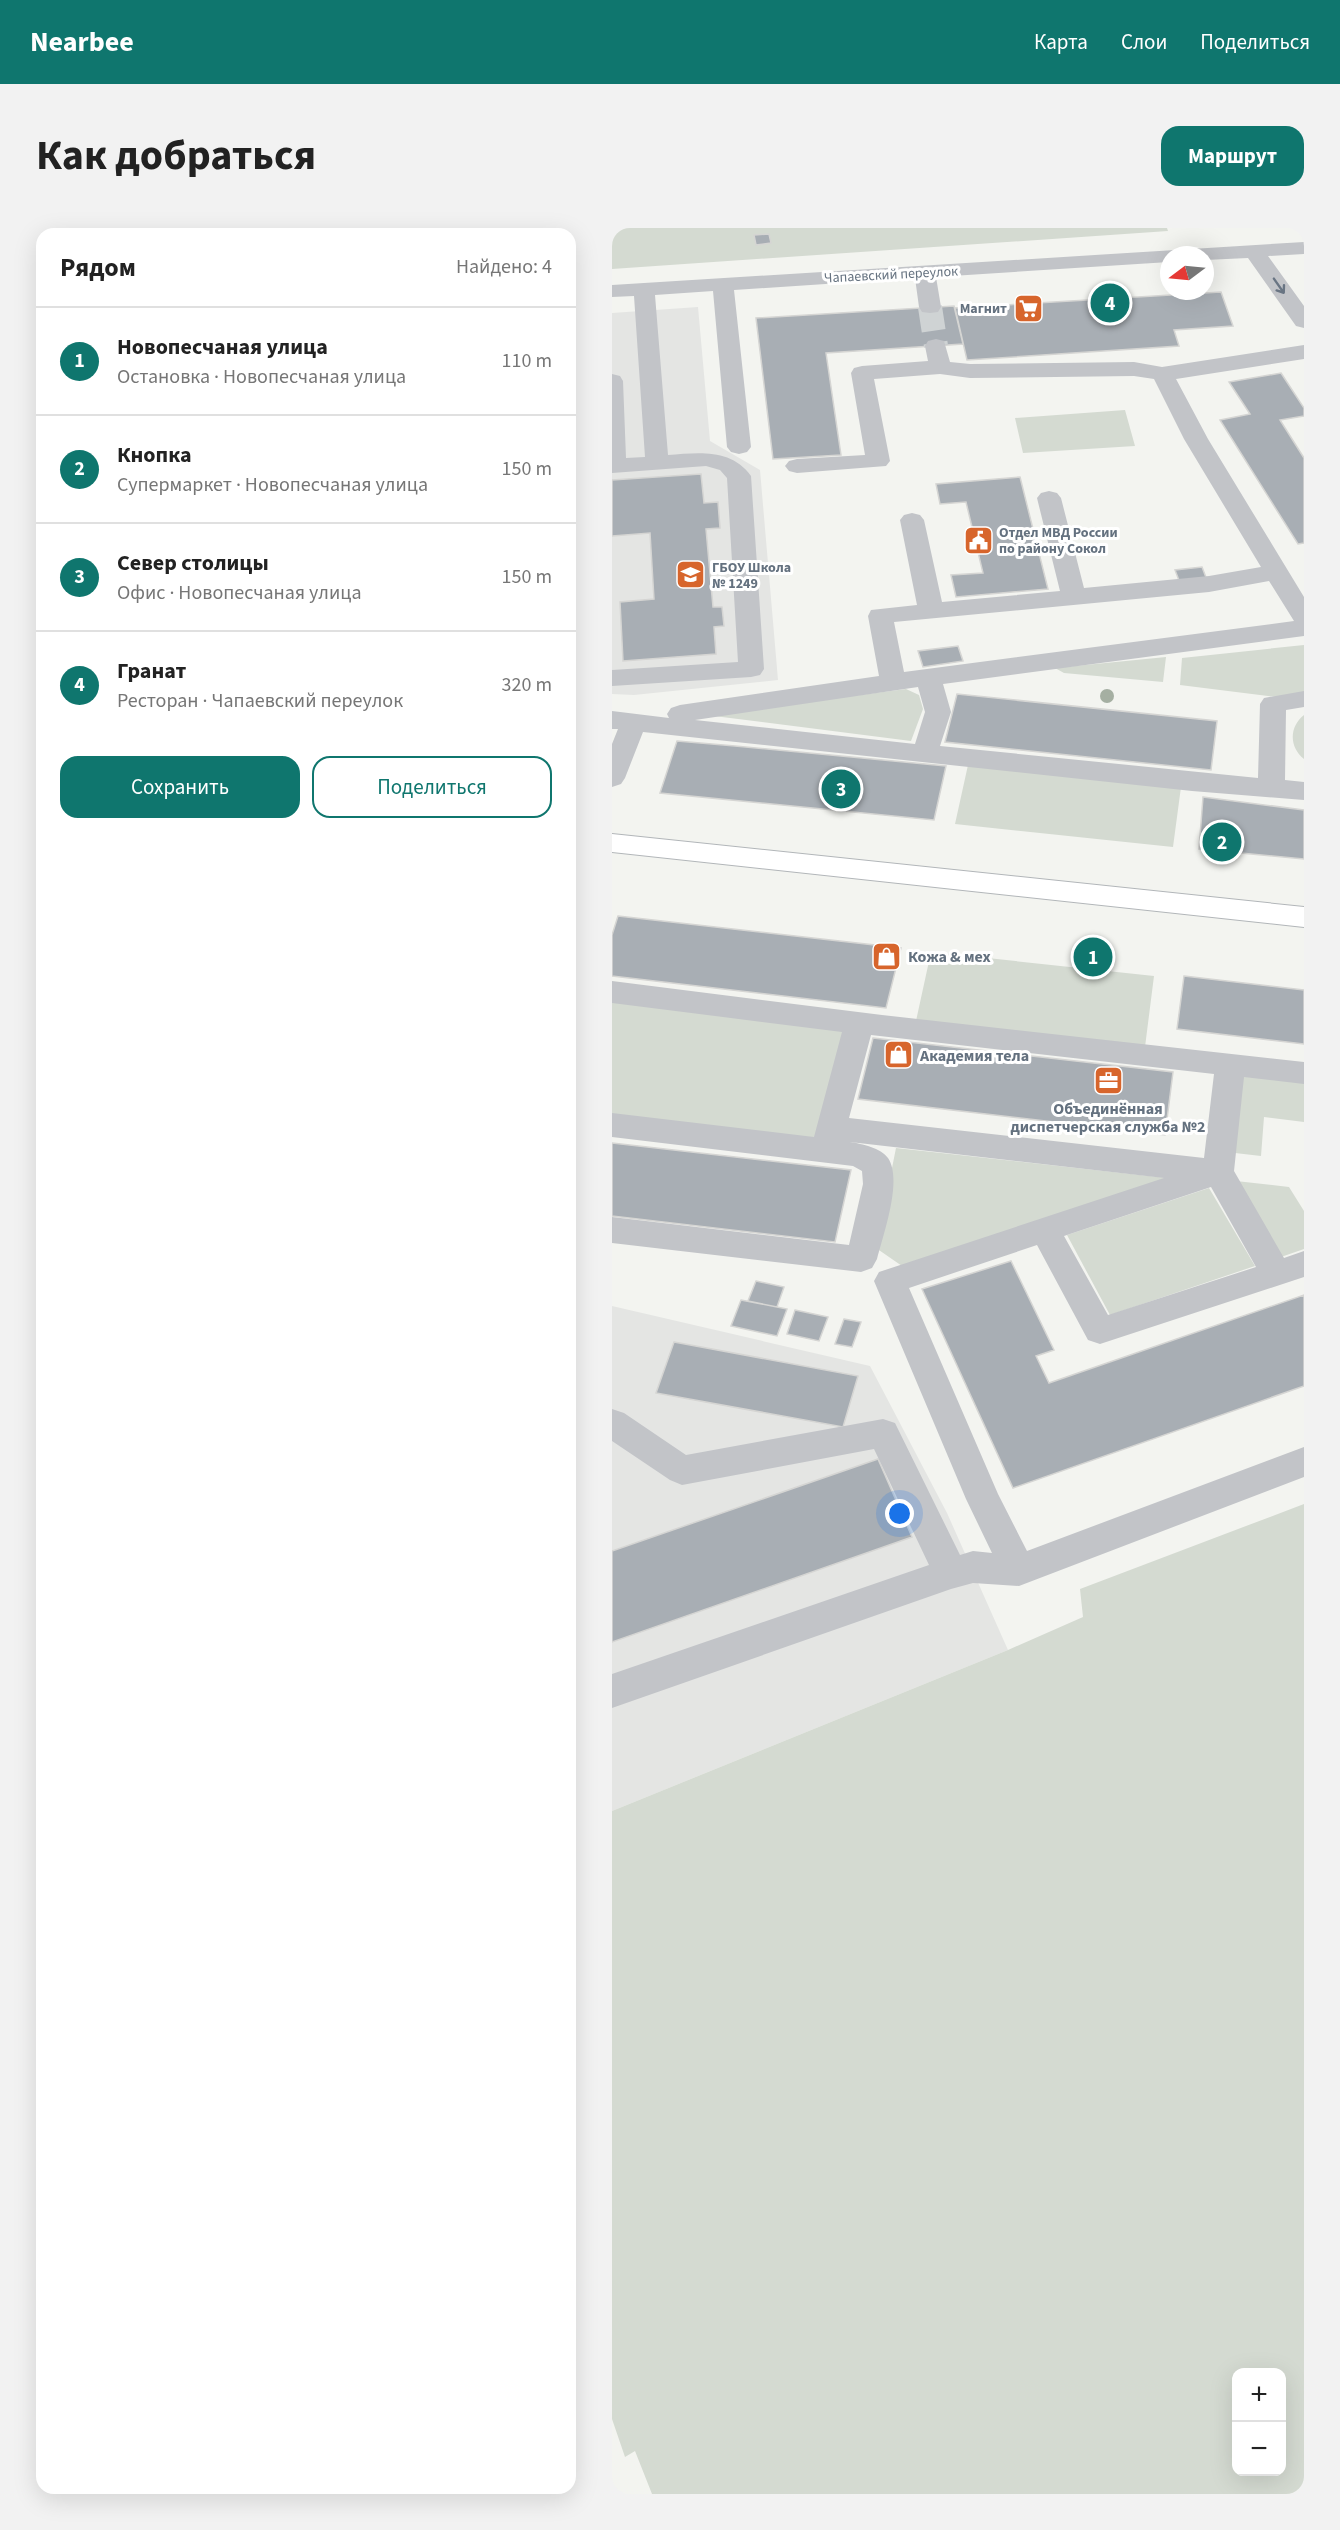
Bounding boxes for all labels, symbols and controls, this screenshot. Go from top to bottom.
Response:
text: Nearbee [30,22,134,62]
text: Карта [1034,27,1088,57]
text: Слои [1121,27,1167,57]
text: Поделиться [1200,27,1310,57]
text: Как добраться [36,126,316,186]
button: Маршрут [1161,126,1304,186]
north arrow [1160,246,1214,300]
text: Рядом [60,249,136,286]
text: Найдено: 4 [456,253,552,281]
street label: Чапаевский переулок [824,262,959,288]
one-way arrow [1273,277,1285,294]
pin: 4 [1090,280,1130,326]
supermarket icon: Магнит [1012,292,1044,324]
place label: Магнит [960,299,1007,319]
text: Новопесчаная улица [117,331,328,363]
text: 1 [74,347,85,375]
text: 110 m [502,347,552,375]
text: Остановка · Новопесчаная улица [117,363,406,391]
text: Кнопка [117,439,192,471]
text: 2 [74,455,85,483]
text: 150 m [502,455,552,483]
text: Супермаркет · Новопесчаная улица [117,471,428,499]
place label: Отдел МВД России по району Сокол [999,523,1118,559]
public building icon: Отдел МВД России по району Сокол [962,524,994,556]
text: Север столицы [117,547,269,579]
place label: ГБОУ Школа № 1249 [712,558,791,594]
school or university icon: ГБОУ Школа № 1249 [675,559,707,591]
text: 3 [74,563,85,591]
text: 150 m [502,563,552,591]
text: Офис · Новопесчаная улица [117,579,362,607]
text: Гранат [117,655,186,687]
text: 4 [74,671,85,699]
text: 320 m [502,671,552,699]
text: Ресторан · Чапаевский переулок [117,687,403,715]
button: Сохранить [60,756,300,818]
button: Поделиться [312,756,552,818]
pin: 3 [822,766,860,812]
pin: 2 [1202,820,1242,864]
pin: 1 [1074,934,1112,980]
shop icon: Кожа & мех [871,940,903,972]
place label: Кожа & мех [908,946,991,968]
shop icon: Академия тела [883,1039,915,1071]
place label: Академия тела [919,1045,1029,1067]
office icon: Объединённая диспетчерская служба №2 [1092,1064,1124,1096]
place label: Объединённая диспетчерская служба №2 [1010,1098,1206,1138]
your location [885,1499,914,1528]
map controls [1232,2368,1286,2476]
button: + [1232,2368,1286,2422]
button: − [1232,2422,1286,2476]

